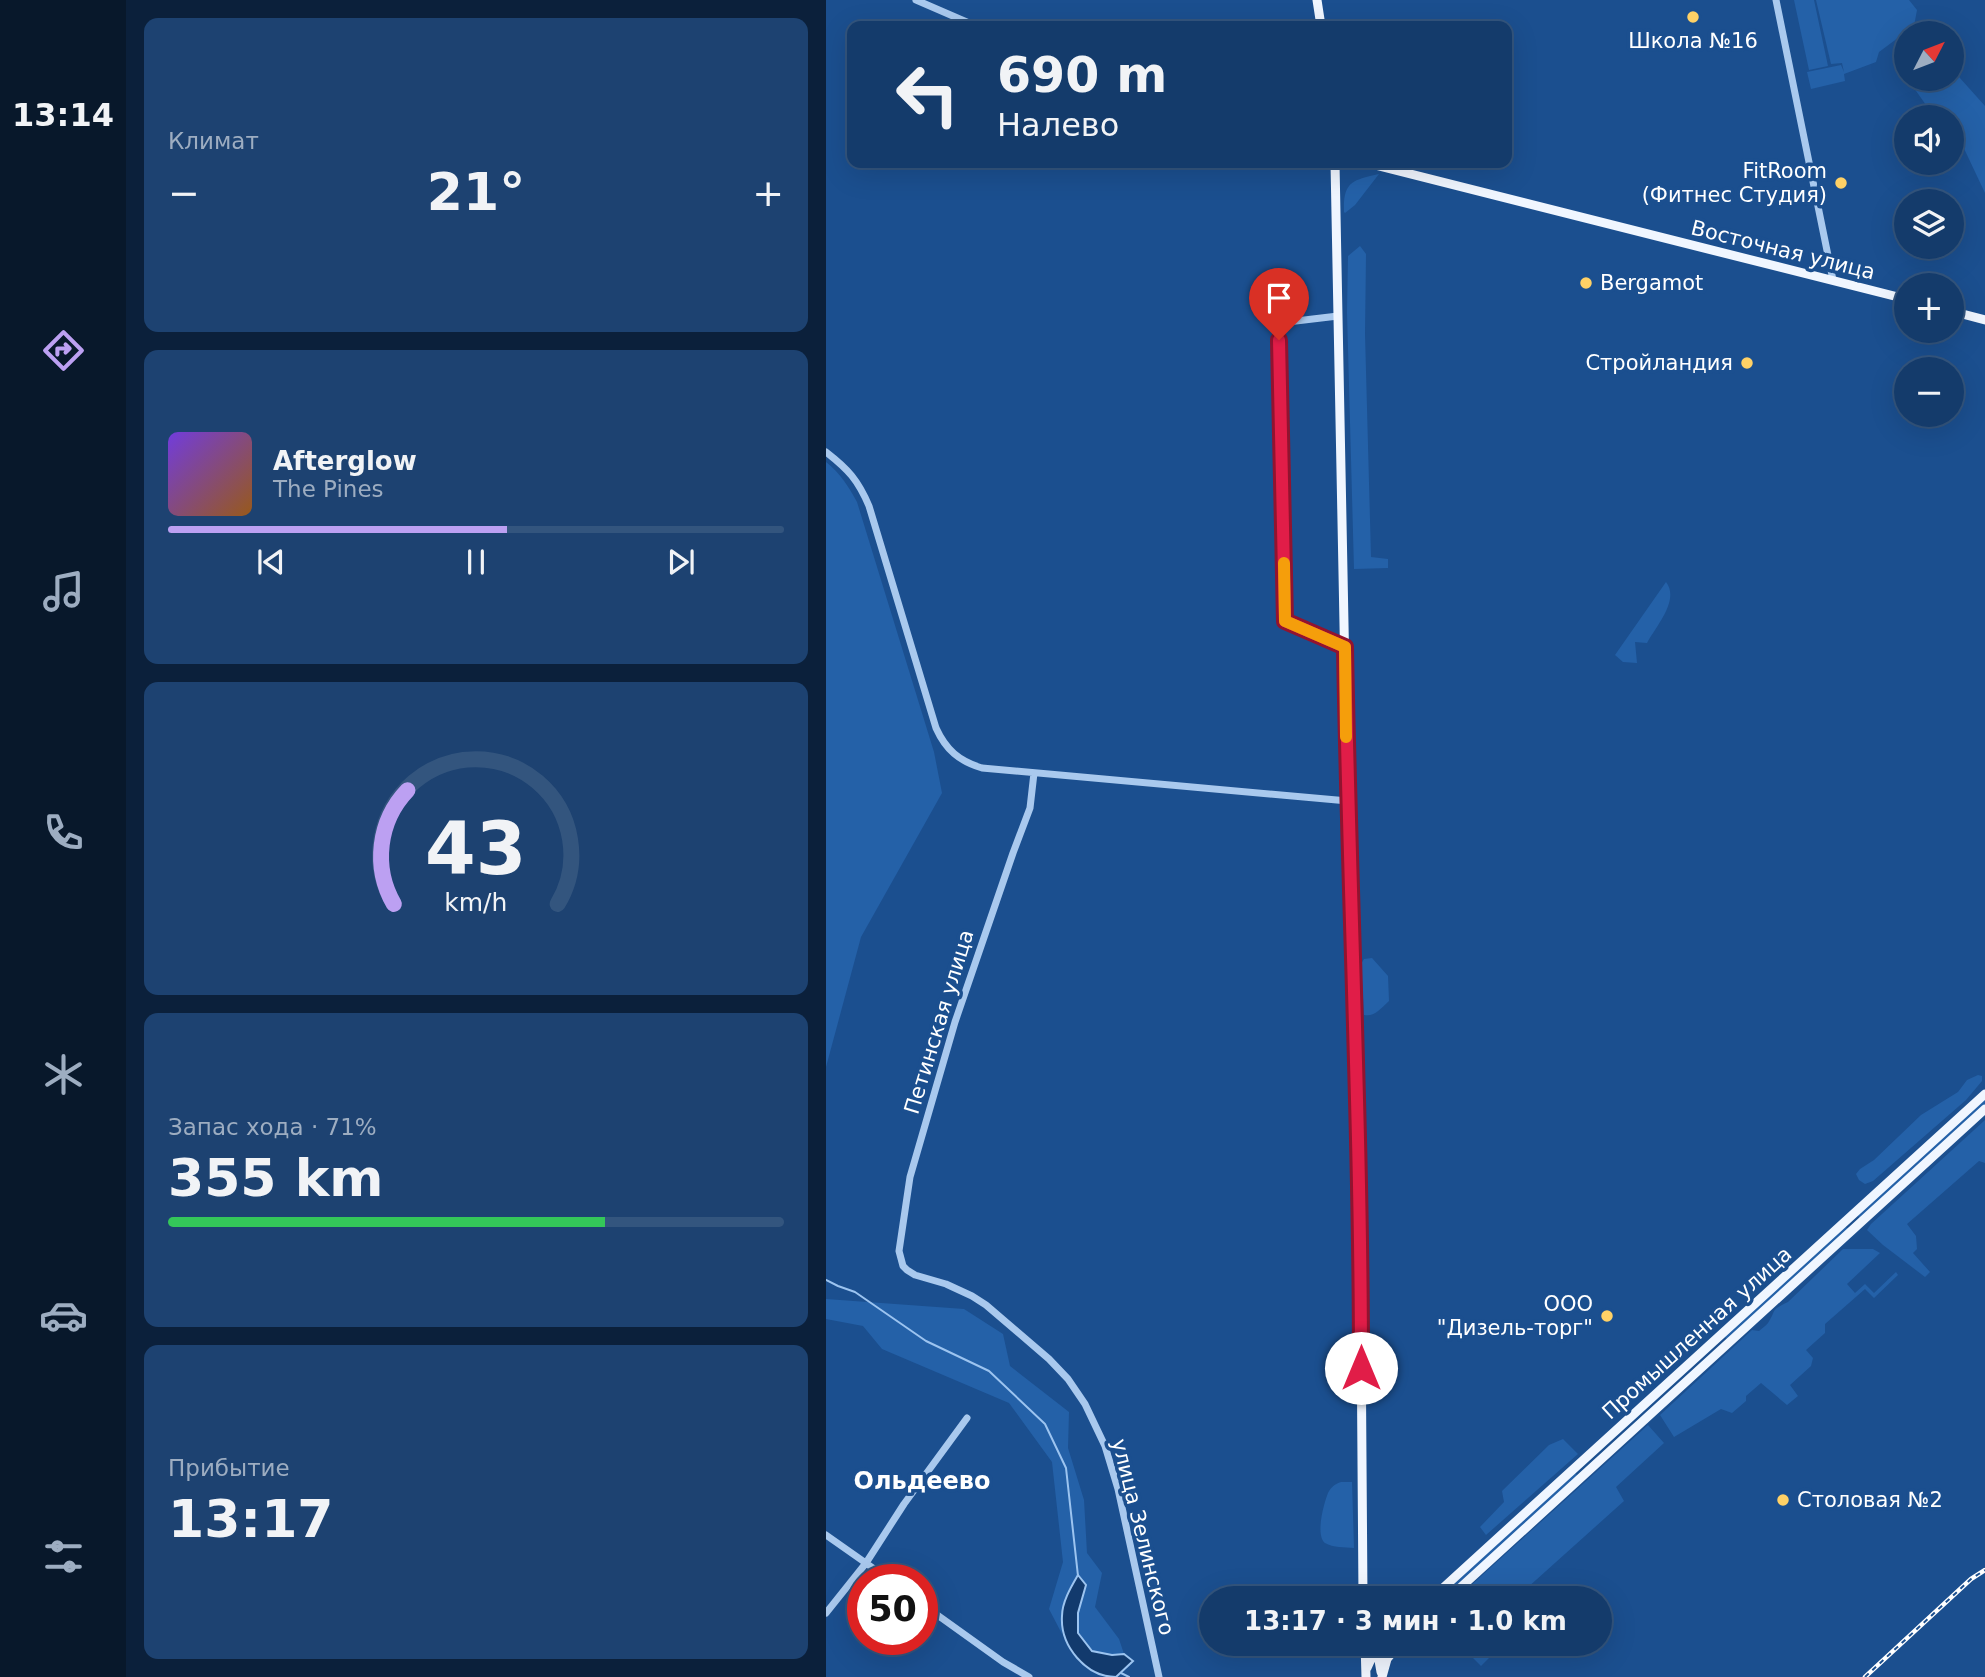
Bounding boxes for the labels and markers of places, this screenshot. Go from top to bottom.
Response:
marker: Школа №16 [1685,9,1701,25]
place label: Школа №16 [1628,29,1758,53]
place label: FitRoom (Фитнес Студия) [1642,159,1827,207]
marker: FitRoom (Фитнес Студия) [1833,175,1849,191]
pin [1249,268,1309,340]
place label: Bergamot [1600,271,1703,295]
marker: Bergamot [1578,275,1594,291]
place label: Стройландия [1585,351,1733,375]
marker: Стройландия [1739,355,1755,371]
place label: ООО "Дизель-торг" [1437,1292,1593,1340]
marker: ООО "Дизель-торг" [1599,1308,1615,1324]
place label: Столовая №2 [1797,1488,1943,1512]
marker: Столовая №2 [1775,1492,1791,1508]

